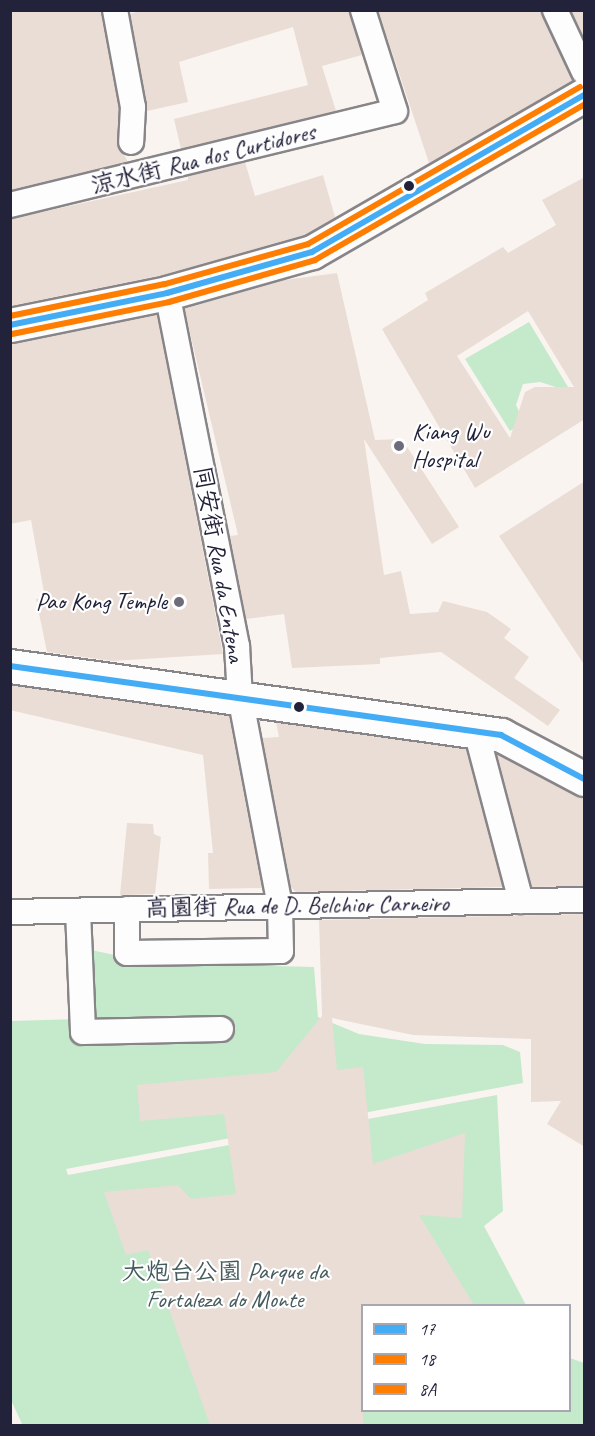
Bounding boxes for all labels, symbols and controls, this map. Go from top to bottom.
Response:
street label: 涼水街 Rua dos Curtidores [88,117,318,201]
unlabelled marker [403,180,415,192]
place label: Kiang Wu Hospital [412,418,490,474]
marker: Kiang Wu Hospital [390,437,408,455]
street label: 同安街 Rua da Entena [187,463,251,665]
place label: Pao Kong Temple [37,588,167,616]
marker: Pao Kong Temple [172,595,186,609]
unlabelled marker [293,701,305,713]
street label: 高園街 Rua de D. Belchior Carneiro [145,889,449,923]
park label: 大炮台公園 Parque da Fortaleza do Monte [122,1258,328,1314]
legend [361,1304,571,1412]
text: 17 [419,1318,435,1340]
text: 18 [419,1348,435,1370]
text: 8A [419,1378,436,1400]

